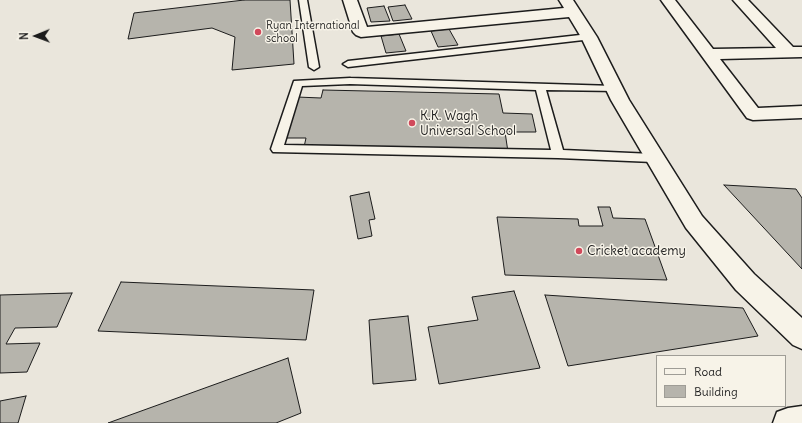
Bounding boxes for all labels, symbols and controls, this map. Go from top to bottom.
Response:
north arrow [16,16,56,56]
place label: Ryan International school [266,19,360,45]
marker: Ryan International school [253,27,263,37]
text: N [17,32,31,40]
place label: K.K. Wagh Universal School [420,108,516,139]
marker: K.K. Wagh Universal School [407,118,417,128]
place label: Cricket academy [587,243,686,259]
marker: Cricket academy [574,246,584,256]
legend [656,355,786,407]
text: Road [694,364,722,379]
text: Building [694,384,738,399]

